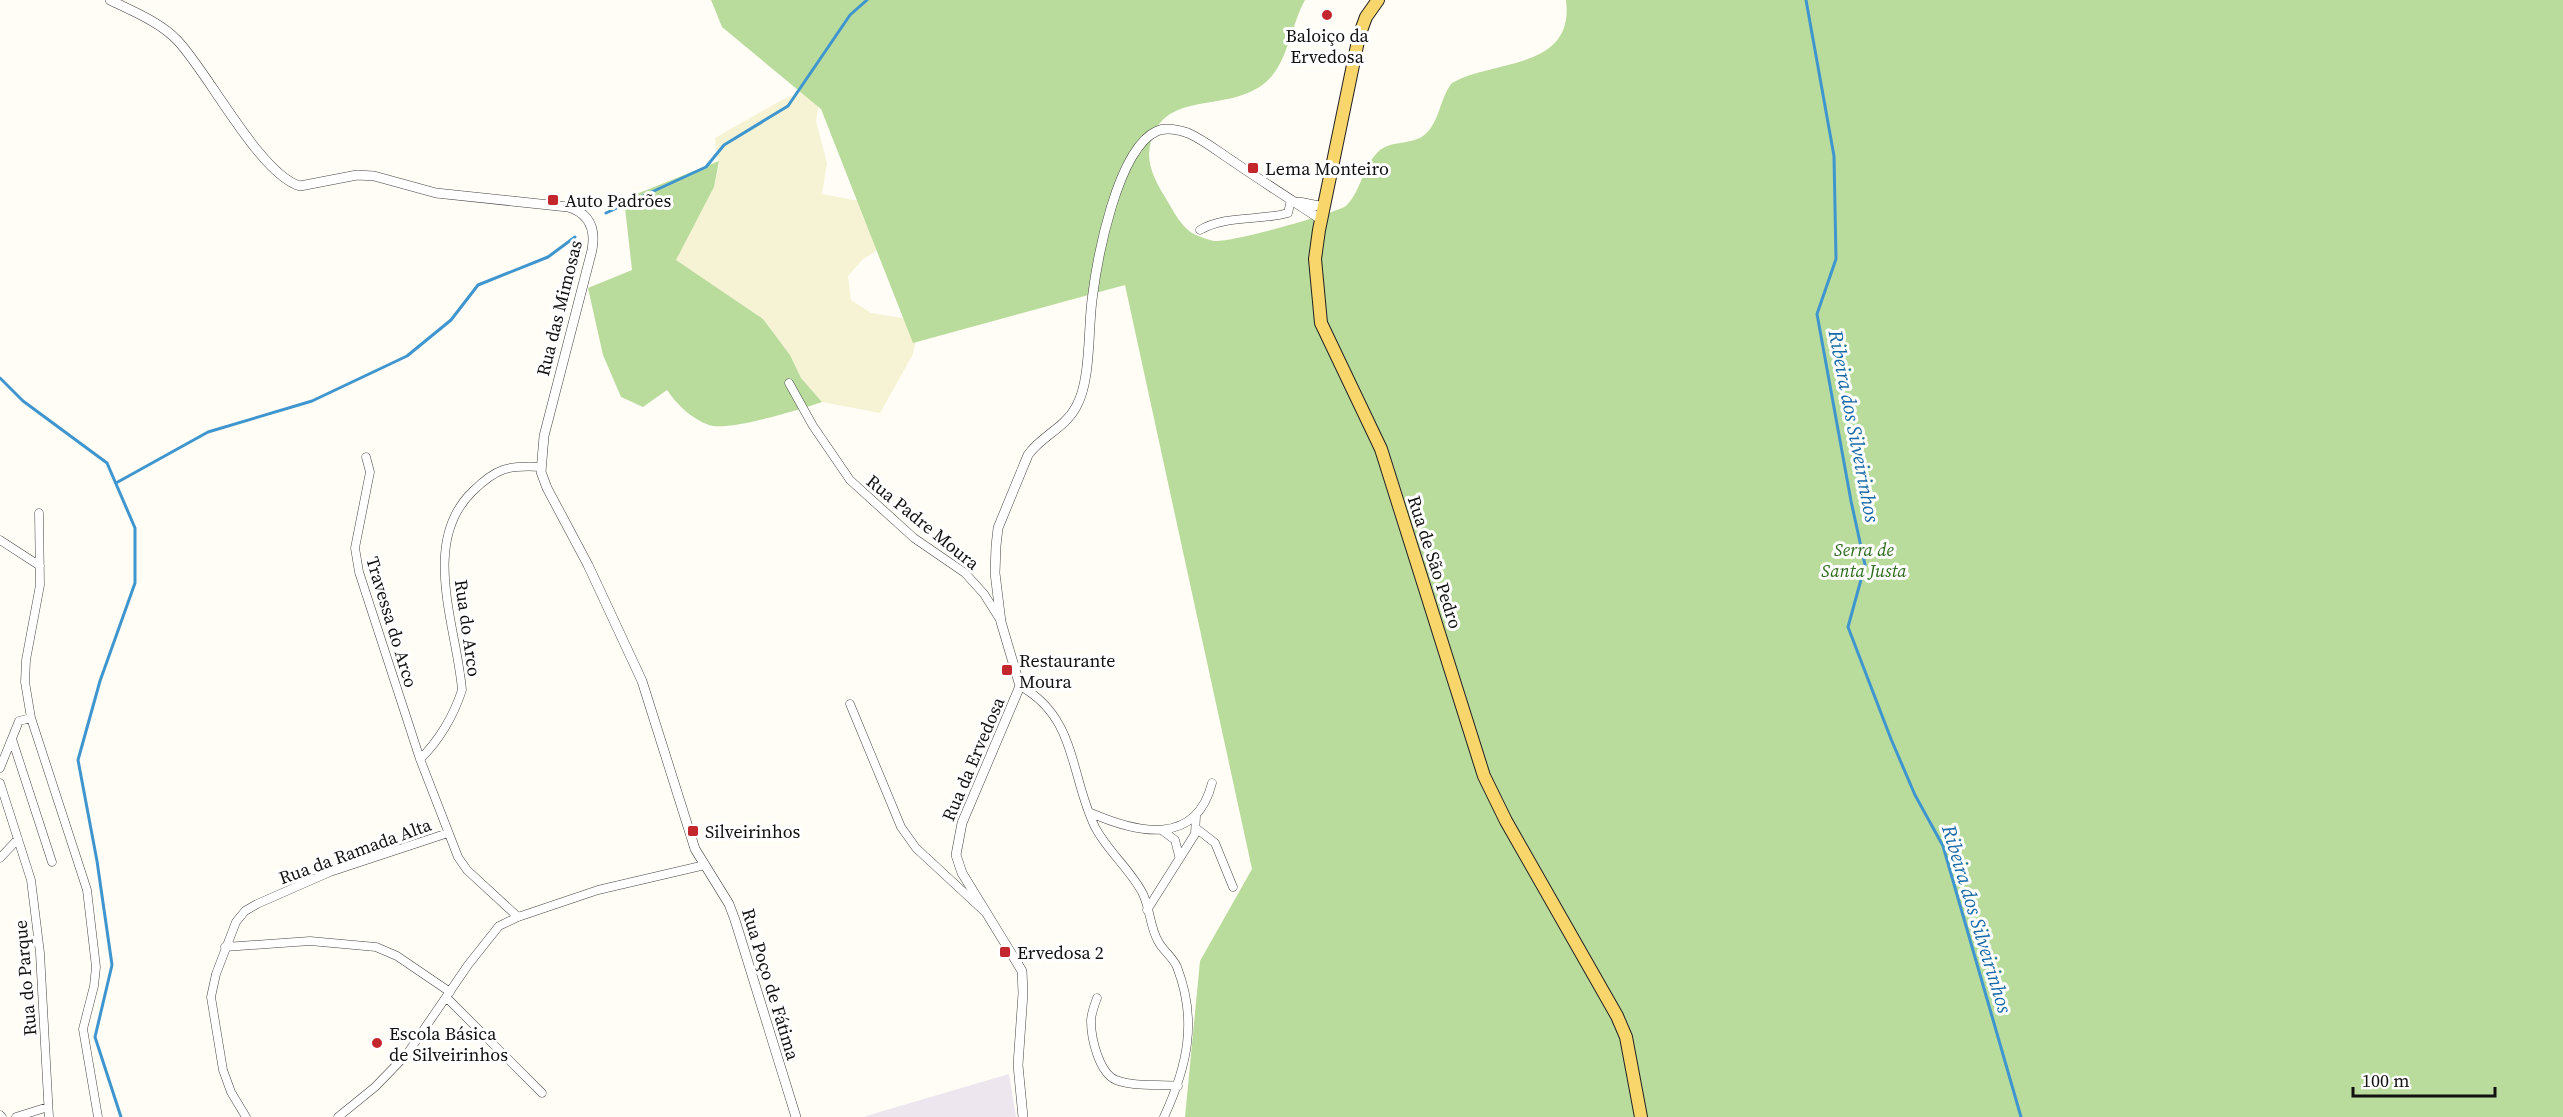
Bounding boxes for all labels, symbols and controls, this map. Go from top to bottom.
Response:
marker: Baloiço da Ervedosa [1320,8,1334,22]
place label: Baloiço da Ervedosa [1285,23,1369,69]
place label: Lema Monteiro [1265,156,1389,181]
marker: Lema Monteiro [1246,161,1260,175]
place label: Auto Padrões [565,188,671,213]
marker: Auto Padrões [546,193,560,207]
street label: Rua das Mimosas [530,237,588,378]
water label: Ribeira dos Silveirinhos [1821,326,1887,525]
street label: Rua Padre Moura [861,469,985,576]
street label: Rua de São Pedro [1402,492,1468,632]
park label: Serra de Santa Justa [1821,537,1907,583]
street label: Travessa do Arco [360,553,424,691]
street label: Rua do Arco [449,578,487,678]
place label: Restaurante Moura [1019,648,1115,694]
marker: Restaurante Moura [1000,663,1014,677]
street label: Rua da Ervedosa [936,692,1011,825]
street label: Rua da Ramada Alta [275,811,436,890]
place label: Silveirinhos [705,819,801,844]
water label: Ribeira dos Silveirinhos [1935,820,2019,1017]
marker: Silveirinhos [686,824,700,838]
street label: Rua Poço de Fátima [736,905,806,1064]
street label: Rua do Parque [7,919,43,1037]
place label: Ervedosa 2 [1017,940,1104,965]
marker: Ervedosa 2 [998,945,1012,959]
place label: Escola Básica de Silveirinhos [389,1021,508,1067]
marker: Escola Básica de Silveirinhos [370,1036,384,1050]
scale bar [2353,1060,2496,1098]
text: 100 m [2362,1068,2409,1093]

